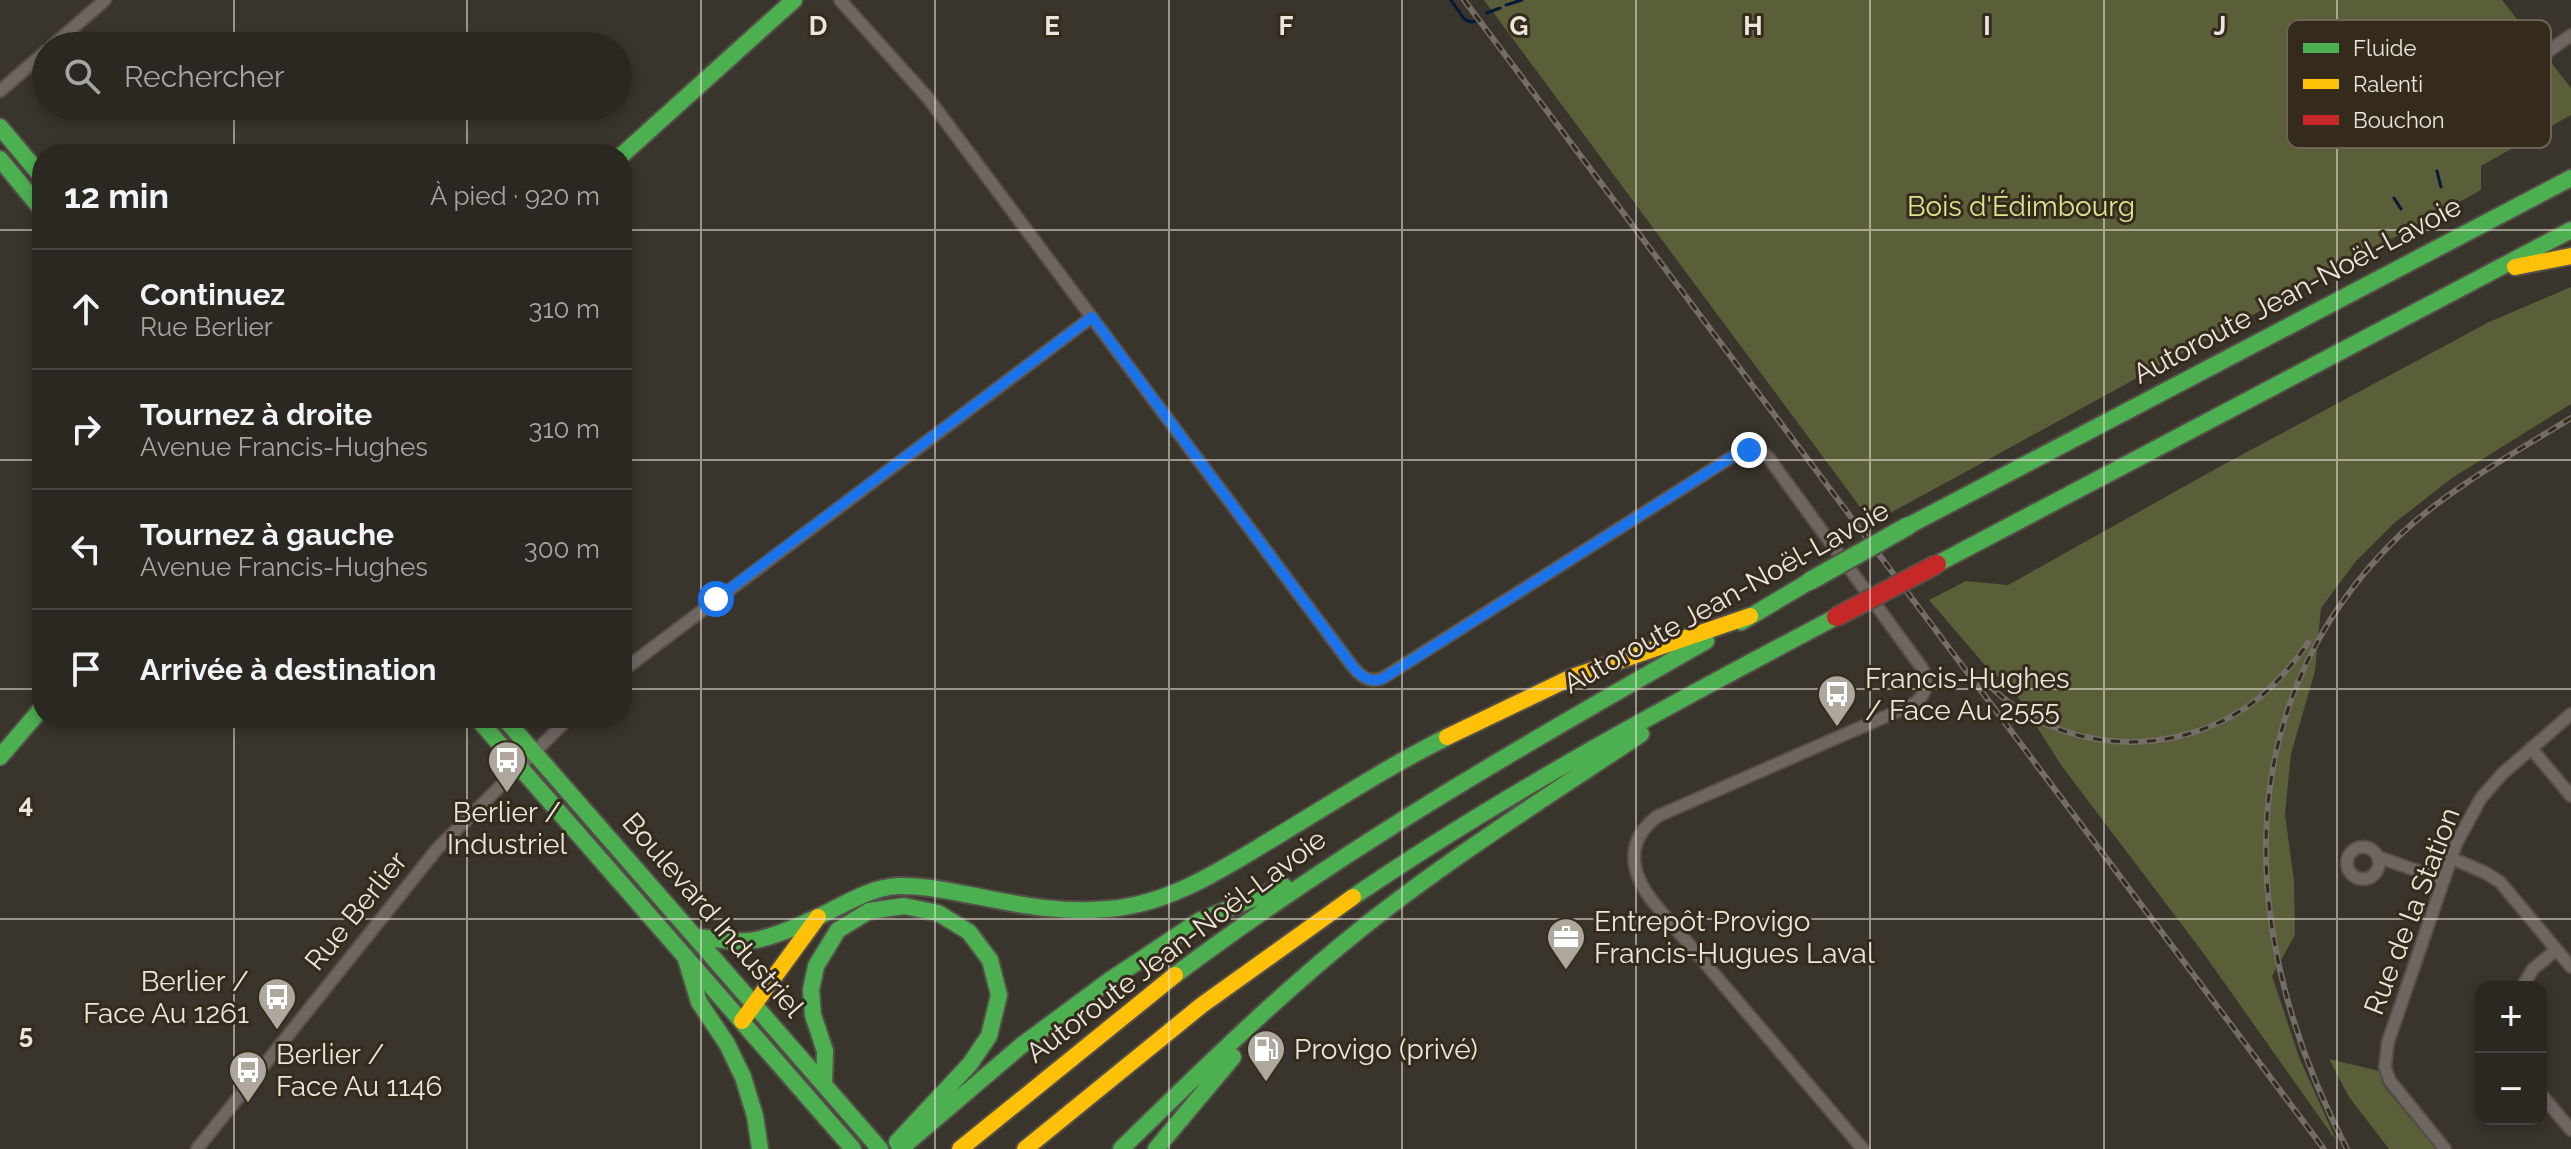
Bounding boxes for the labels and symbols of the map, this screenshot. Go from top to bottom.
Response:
text: D [809,11,827,41]
text: E [1044,11,1060,41]
text: F [1279,11,1294,41]
text: G [1510,11,1528,41]
text: H [1743,11,1763,41]
text: I [1983,11,1991,41]
text: J [2214,11,2226,41]
legend [2287,20,2551,148]
text: Fluide [2353,35,2416,61]
text: Ralenti [2353,71,2423,97]
text: Bouchon [2353,107,2445,133]
street label: Autoroute Jean-Noël-Lavoie [2127,189,2467,391]
park label: Bois d'Édimbourg [1907,190,2135,223]
route end [1731,432,1767,468]
street label: Autoroute Jean-Noël-Lavoie [1558,494,1894,700]
route start [698,581,734,617]
place label: Francis-Hughes / Face Au 2555 [1865,662,2069,727]
bus stop icon: Francis-Hughes / Face Au 2555 [1816,673,1858,728]
bus stop icon: Berlier / Industriel [486,739,528,794]
text: 4 [19,789,33,819]
place label: Berlier / Industriel [447,796,567,861]
street label: Rue de la Station [2357,803,2467,1019]
street label: Boulevard Industriel [615,806,811,1024]
street label: Autoroute Jean-Noël-Lavoie [1020,822,1332,1070]
street label: Rue Berlier [298,845,414,977]
place label: Entrepôt Provigo Francis-Hugues Laval [1594,905,1875,970]
office icon: Entrepôt Provigo Francis-Hugues Laval [1545,916,1587,971]
place label: Berlier / Face Au 1261 [83,965,249,1030]
bus stop icon: Berlier / Face Au 1261 [256,976,298,1031]
text: 5 [19,1019,33,1049]
fuel station icon: Provigo (privé) [1245,1028,1287,1083]
place label: Provigo (privé) [1294,1033,1478,1066]
place label: Berlier / Face Au 1146 [276,1038,442,1103]
bus stop icon: Berlier / Face Au 1146 [227,1049,269,1104]

